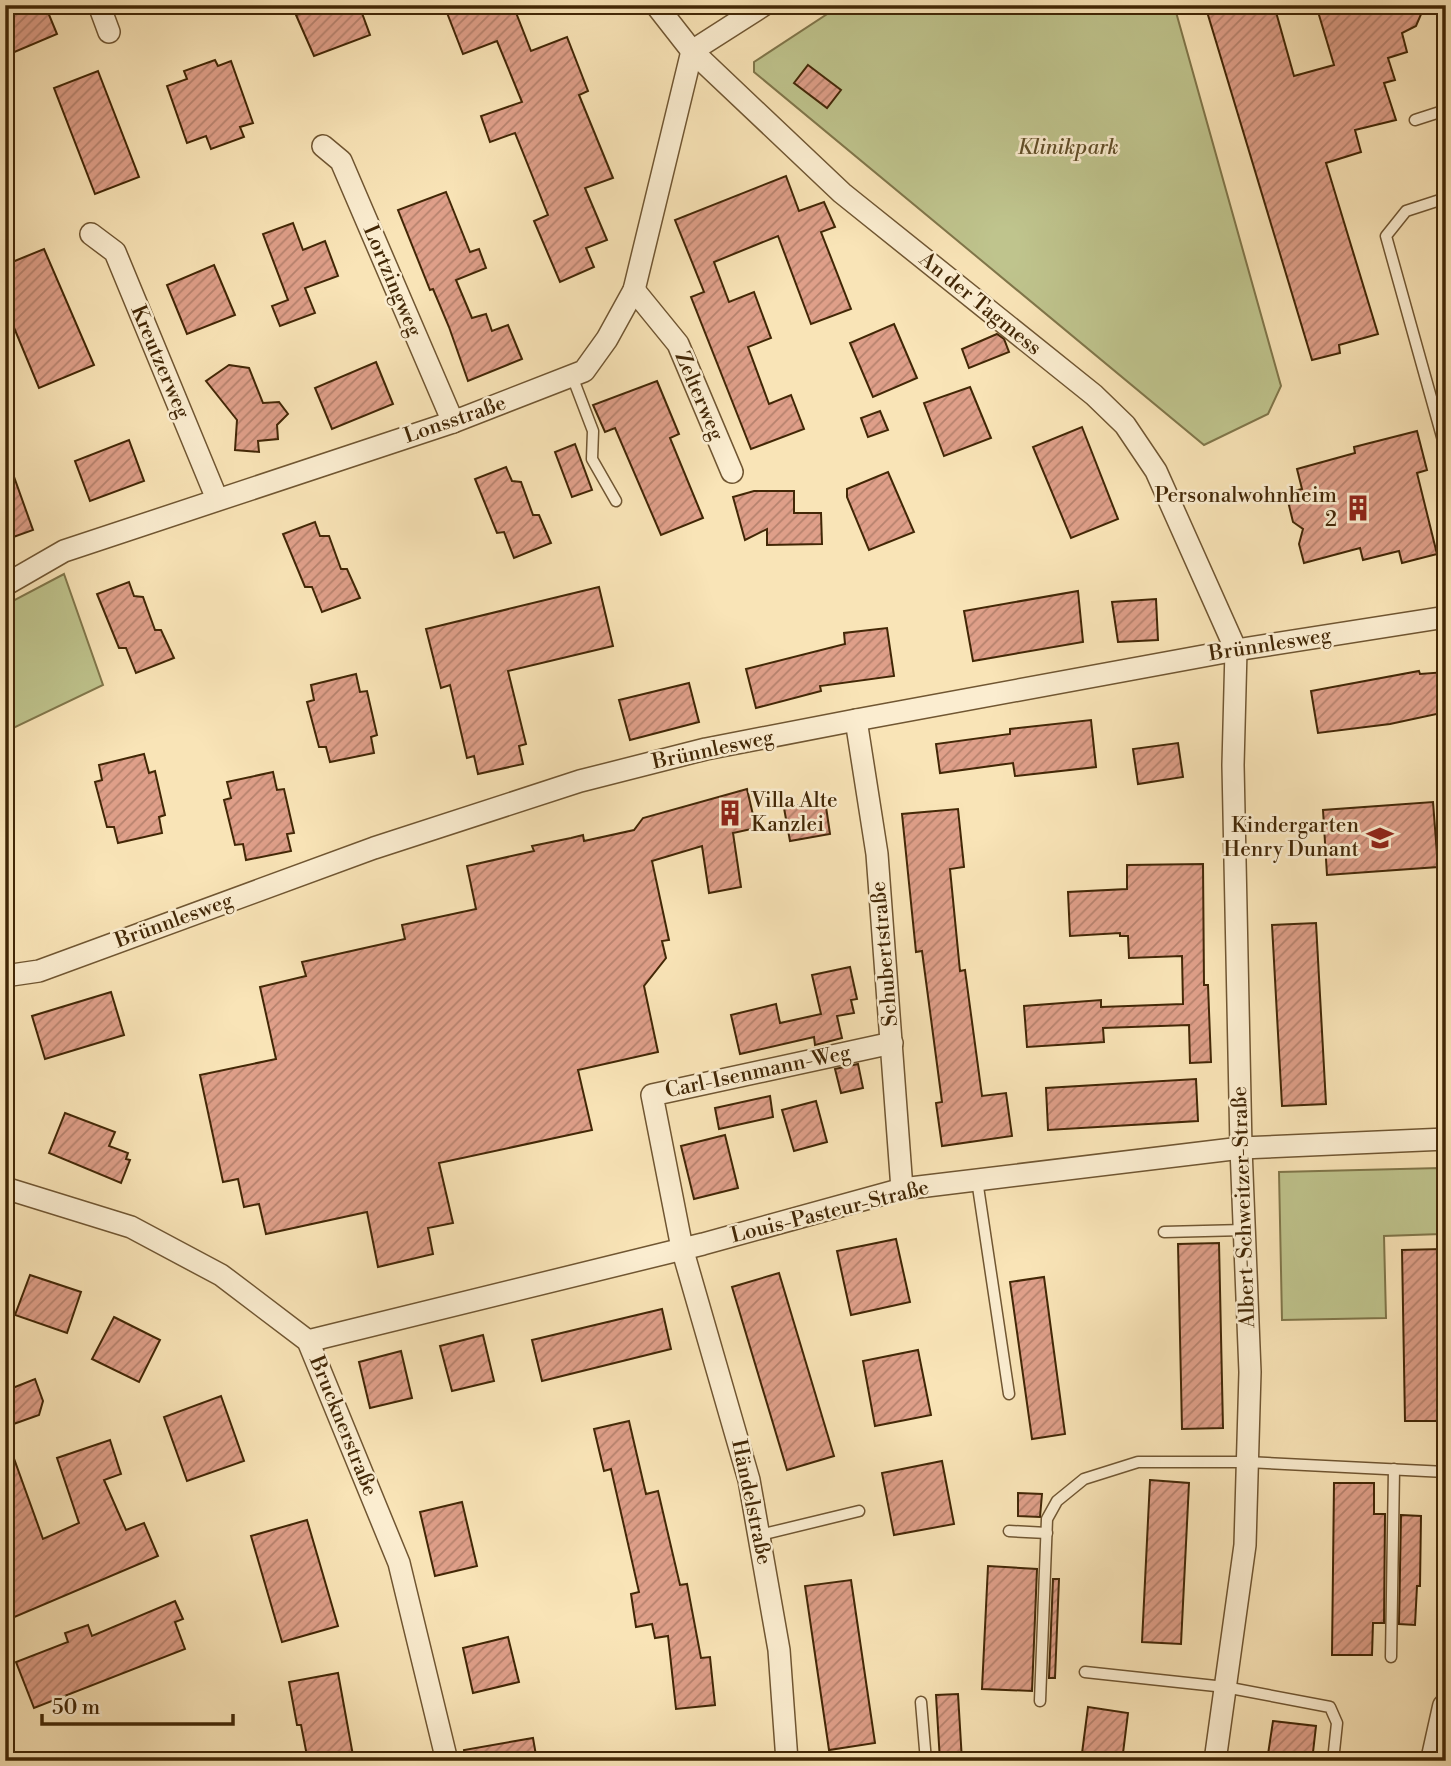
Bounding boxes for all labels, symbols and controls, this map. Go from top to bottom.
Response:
park label: Klinikpark [1017,135,1119,161]
street label: Lortzingweg [357,221,427,341]
street label: An der Tagmess [913,246,1046,361]
street label: Kreutzerweg [124,301,196,423]
street label: Zelterweg [669,348,729,444]
street label: Lonsstraße [401,390,509,450]
place label: Personalwohnheim 2 [1154,483,1337,533]
building icon: Personalwohnheim 2 [1343,493,1373,523]
street label: Brünnlesweg [1206,622,1333,668]
street label: Brünnlesweg [649,724,776,776]
place label: Villa Alte Kanzlei [750,788,838,838]
building icon: Villa Alte Kanzlei [715,798,745,828]
place label: Kindergarten Henry Dunant [1223,813,1360,863]
school or university icon: Kindergarten Henry Dunant [1365,823,1395,853]
street label: Schubertstraße [866,880,904,1028]
street label: Brünnlesweg [111,888,237,955]
street label: Carl-Isenmann-Weg [663,1040,853,1104]
street label: Albert-Schweitzer-Straße [1227,1086,1261,1329]
street label: Louis-Pasteur-Straße [728,1175,932,1249]
street label: Brucknerstraße [303,1351,383,1500]
street label: Händelstraße [725,1437,777,1567]
scale bar [42,1682,233,1726]
text: 50 m [52,1695,100,1721]

